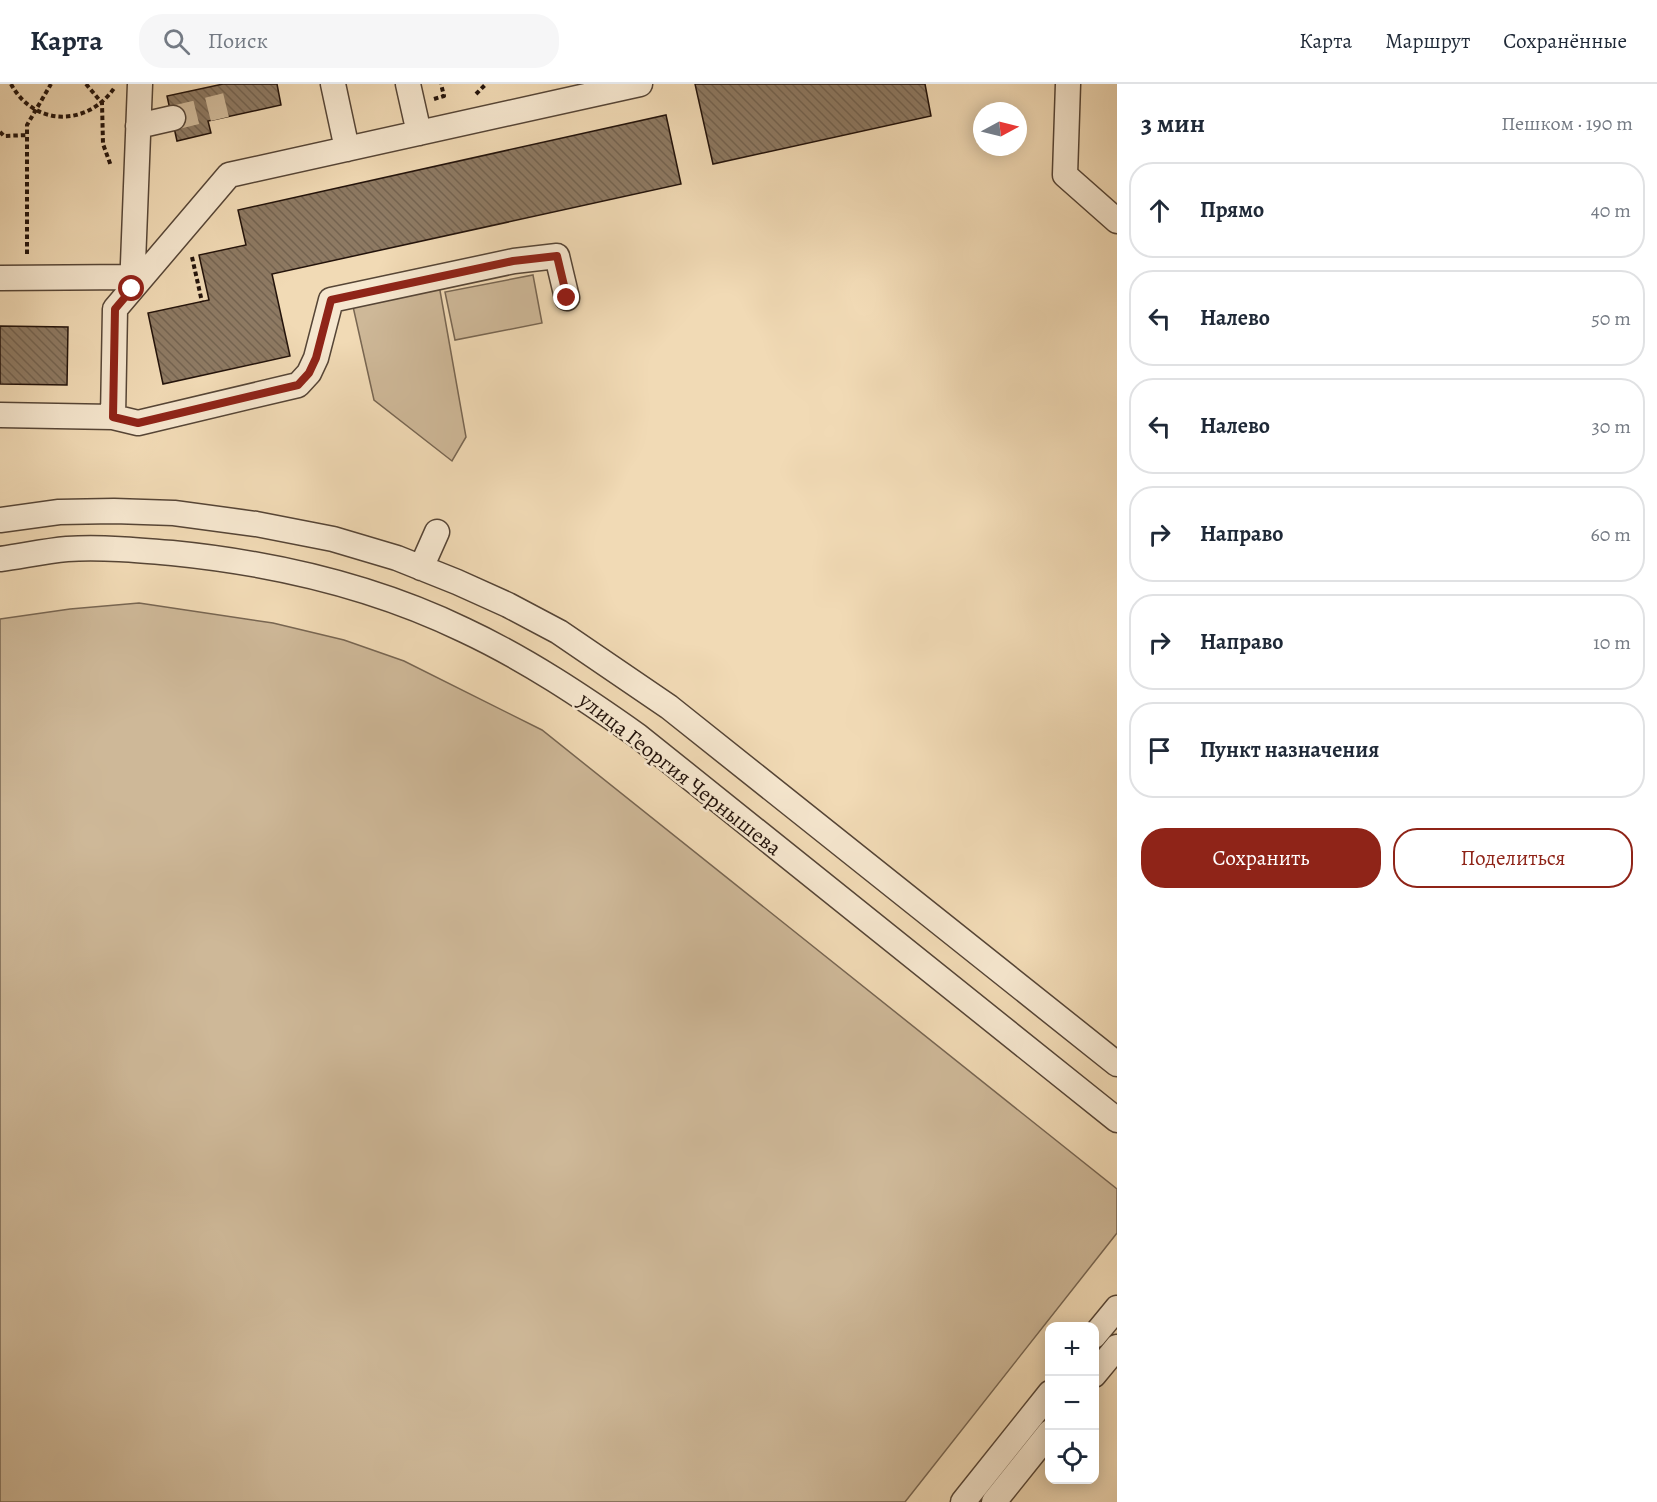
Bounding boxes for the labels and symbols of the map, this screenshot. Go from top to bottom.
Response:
north arrow [973,102,1027,156]
route start [118,275,144,301]
route end [553,284,579,310]
street label: улица Георгия Чернышева [571,685,788,863]

